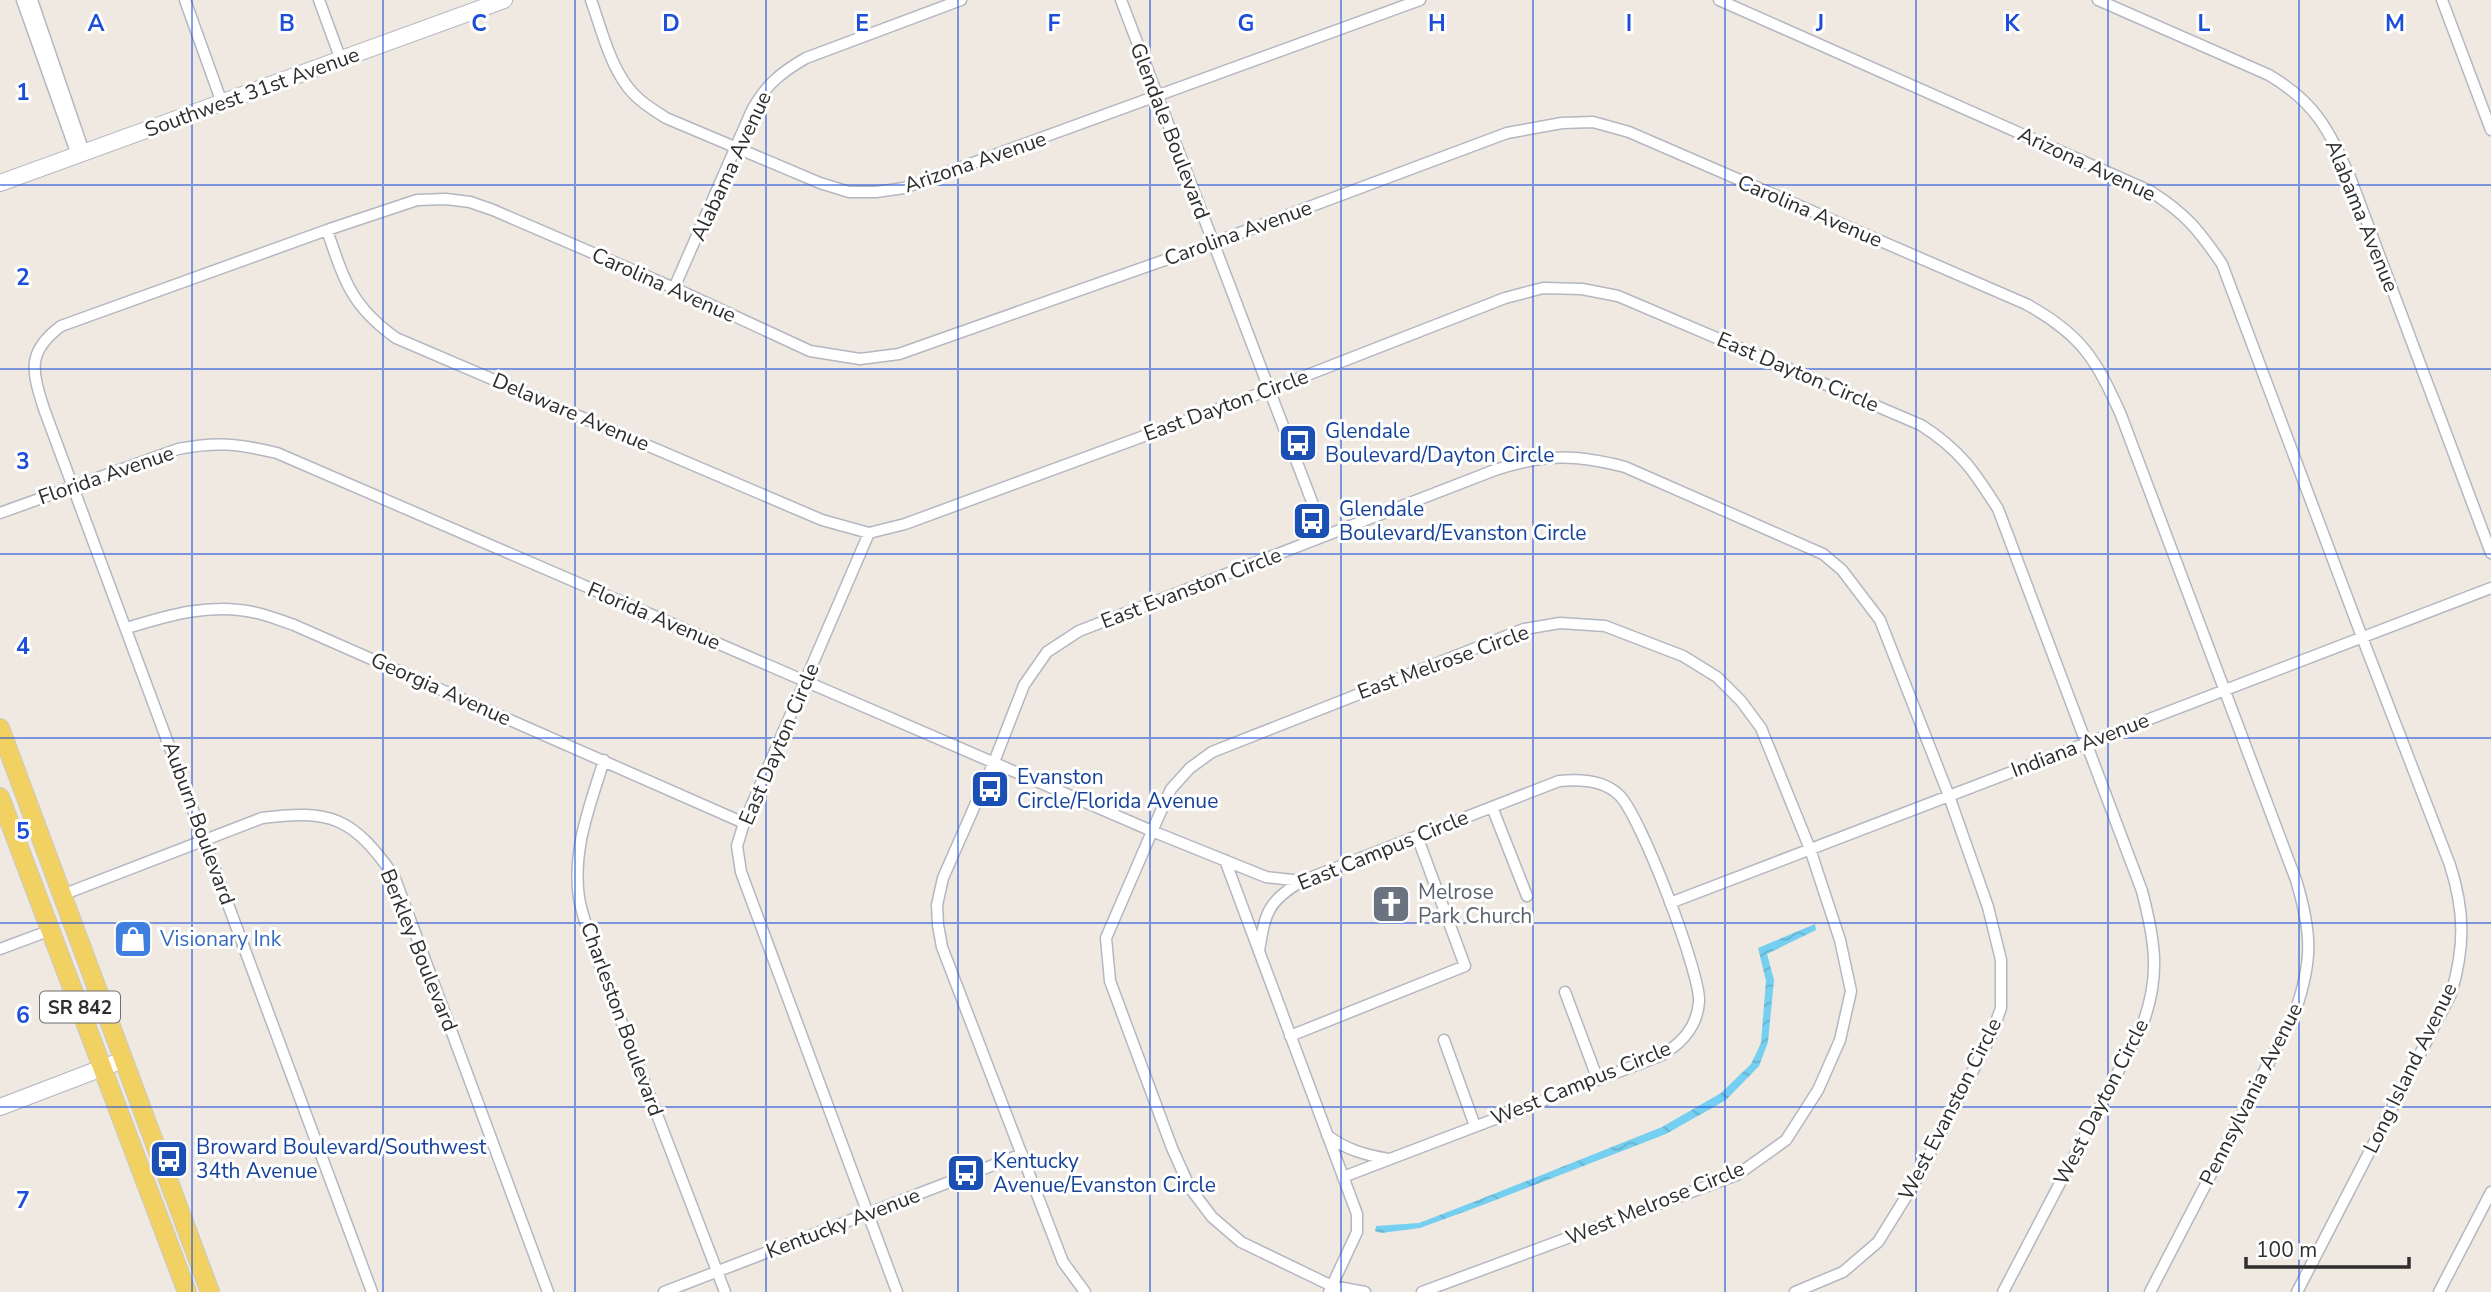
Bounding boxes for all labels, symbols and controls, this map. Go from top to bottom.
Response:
text: A [87,8,105,39]
text: B [279,8,295,39]
text: C [471,8,487,39]
text: D [662,8,680,39]
text: E [855,8,869,39]
text: F [1048,8,1061,39]
text: G [1238,8,1254,39]
text: H [1428,8,1446,39]
text: I [1626,8,1632,39]
text: J [1815,8,1824,39]
text: K [2004,8,2020,39]
text: L [2198,8,2211,39]
text: M [2385,8,2405,39]
street label: Glendale Boulevard [1123,39,1217,223]
street label: Southwest 31st Avenue [141,40,363,144]
text: 1 [16,77,30,108]
street label: Alabama Avenue [684,87,778,245]
street label: Arizona Avenue [2014,120,2160,208]
street label: Arizona Avenue [900,125,1050,199]
street label: Alabama Avenue [2319,136,2405,296]
street label: Carolina Avenue [1733,168,1887,254]
street label: Carolina Avenue [1160,193,1316,273]
street label: Carolina Avenue [588,241,740,329]
text: 2 [16,262,30,293]
street label: East Dayton Circle [1713,325,1883,419]
street label: East Dayton Circle [1140,362,1312,448]
street label: Delaware Avenue [488,366,654,458]
place label: Glendale Boulevard/Dayton Circle [1325,417,1554,469]
bus stop icon: Glendale Boulevard/Dayton Circle [1277,422,1319,464]
street label: Florida Avenue [34,439,178,511]
text: 3 [16,446,30,477]
place label: Glendale Boulevard/Evanston Circle [1339,495,1586,547]
bus stop icon: Glendale Boulevard/Evanston Circle [1291,500,1333,542]
street label: East Evanston Circle [1097,541,1285,635]
street label: Florida Avenue [583,575,725,657]
street label: East Melrose Circle [1353,618,1533,706]
text: 4 [16,631,30,662]
street label: Georgia Avenue [366,646,516,732]
street label: East Dayton Circle [732,659,826,829]
street label: Indiana Avenue [2007,706,2153,784]
street label: Auburn Boulevard [156,737,242,909]
place label: Evanston Circle/Florida Avenue [1017,763,1218,815]
bus stop icon: Evanston Circle/Florida Avenue [969,768,1011,810]
street label: East Campus Circle [1293,803,1473,897]
text: 5 [16,816,30,847]
street label: Berkley Boulevard [374,865,464,1035]
place label: Melrose Park Church [1418,878,1532,930]
church icon: Melrose Park Church [1370,883,1412,925]
shop icon: Visionary Ink [112,918,154,960]
street label: Charleston Boulevard [574,918,670,1120]
place label: Visionary Ink [159,925,282,953]
street label: Long Island Avenue [2357,978,2463,1158]
road number: SR 842 [40,992,120,1023]
street label: Pennsylvania Avenue [2193,998,2309,1190]
text: 6 [16,1000,30,1031]
street label: West Evanston Circle [1892,1013,2008,1205]
street label: West Dayton Circle [2047,1014,2155,1190]
street label: West Campus Circle [1487,1034,1675,1132]
place label: Broward Boulevard/Southwest 34th Avenue [196,1133,487,1185]
bus stop icon: Broward Boulevard/Southwest 34th Avenue [148,1138,190,1180]
place label: Kentucky Avenue/Evanston Circle [993,1147,1216,1199]
bus stop icon: Kentucky Avenue/Evanston Circle [945,1152,987,1194]
street label: West Melrose Circle [1562,1154,1748,1252]
street label: Kentucky Avenue [762,1181,924,1265]
text: 7 [16,1185,30,1216]
scale bar [2246,1226,2409,1270]
text: 100 m [2256,1236,2317,1264]

